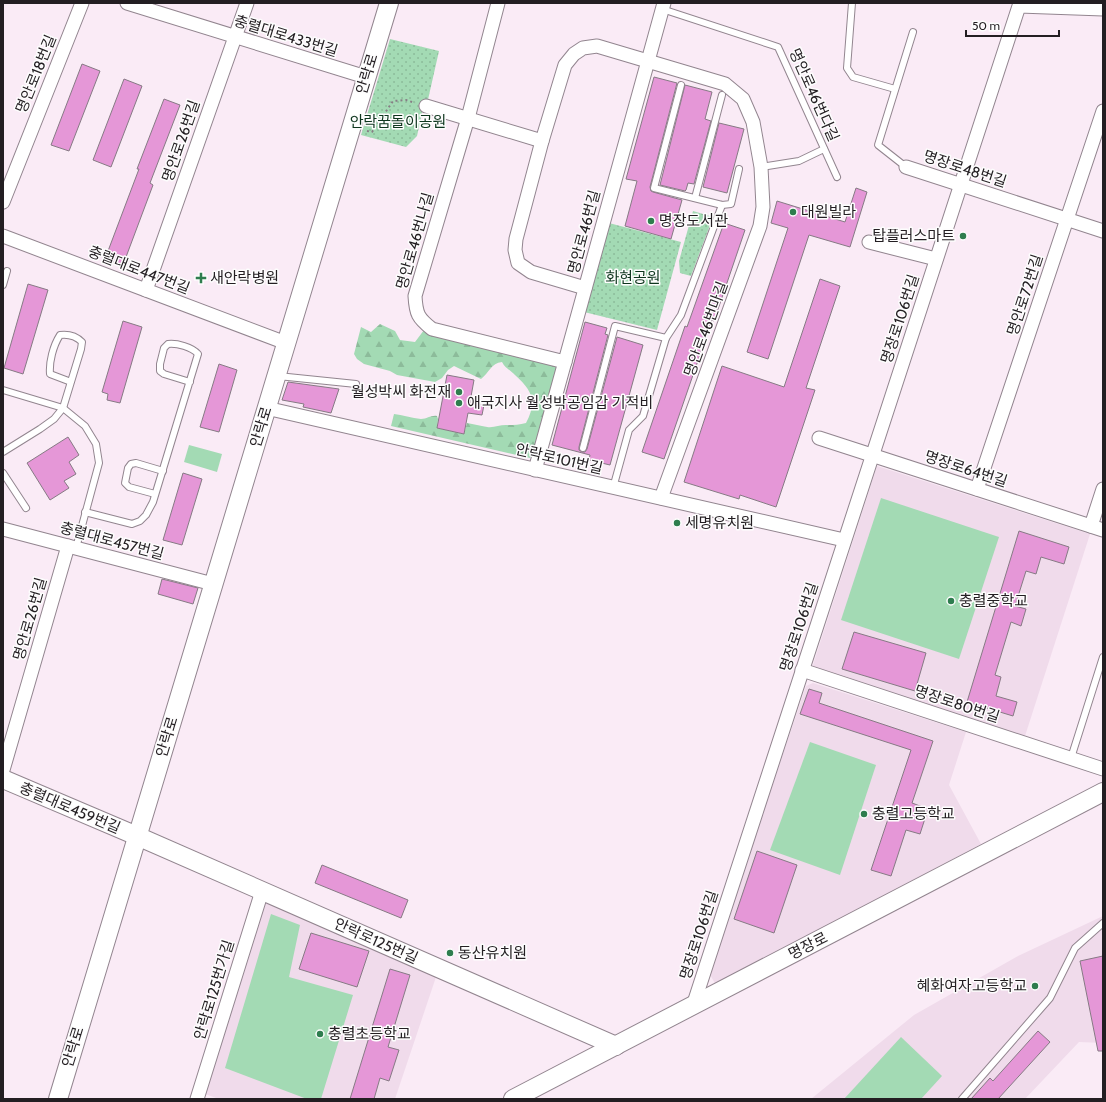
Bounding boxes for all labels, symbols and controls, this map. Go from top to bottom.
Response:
street label: 충렬대로433번길 [232,12,340,60]
scale bar [966,12,1059,38]
text: 50 m [972,18,1000,33]
street label: 명안로18번길 [12,32,60,116]
street label: 명안로46번다길 [785,46,843,144]
street label: 안락로 [352,52,382,96]
street label: 명안로26번길 [159,98,203,184]
park label: 안락꿈돌이공원 [350,113,446,131]
street label: 명장로48번길 [921,147,1009,191]
street label: 명안로46번길 [564,188,604,276]
street label: 명안로46번나길 [393,190,437,292]
place label: 대원빌라 [801,203,856,221]
marker: 대원빌라 [788,207,798,217]
place label: 명장도서관 [659,212,728,230]
marker: 명장도서관 [646,216,656,226]
place label: 탑플러스마트 [872,227,955,245]
marker: 탑플러스마트 [958,231,968,241]
street label: 충렬대로447번길 [86,242,192,298]
street label: 명안로72번길 [1003,252,1047,338]
place label: 새안락병원 [210,269,279,287]
park label: 화현공원 [605,269,661,287]
marker: 새안락병원 [195,272,207,284]
street label: 명장로106번길 [877,272,923,366]
street label: 명안로46번마길 [680,279,732,379]
place label: 월성박씨 화전재 [351,383,451,401]
marker: 월성박씨 화전재 [454,387,464,397]
place label: 애국지사 월성박공임갑 기적비 [467,394,653,412]
marker: 애국지사 월성박공임갑 기적비 [454,398,464,408]
street label: 안락로 [246,405,276,449]
street label: 안락로101번길 [513,440,605,478]
street label: 명장로64번길 [922,447,1010,491]
place label: 세명유치원 [685,514,754,532]
street label: 충렬대로457번길 [58,518,166,564]
marker: 세명유치원 [672,518,682,528]
street label: 명안로26번길 [10,575,50,663]
street label: 명장로106번길 [776,580,822,674]
place label: 충렬중학교 [959,592,1028,610]
marker: 충렬중학교 [946,596,956,606]
street label: 명장로80번길 [912,682,1002,726]
street label: 안락로 [152,715,182,759]
street label: 충렬대로459번길 [17,779,123,837]
place label: 충렬고등학교 [872,805,955,823]
marker: 충렬고등학교 [859,809,869,819]
street label: 명장로106번길 [676,888,722,982]
street label: 안락로125번길 [331,915,421,967]
street label: 명장로 [785,929,831,963]
street label: 안락로125번가길 [190,938,238,1042]
place label: 동산유치원 [458,944,527,962]
marker: 동산유치원 [445,948,455,958]
place label: 혜화여자고등학교 [917,977,1027,995]
marker: 혜화여자고등학교 [1030,981,1040,991]
street label: 안락로 [58,1025,88,1069]
place label: 충렬초등학교 [328,1025,411,1043]
marker: 충렬초등학교 [315,1029,325,1039]

